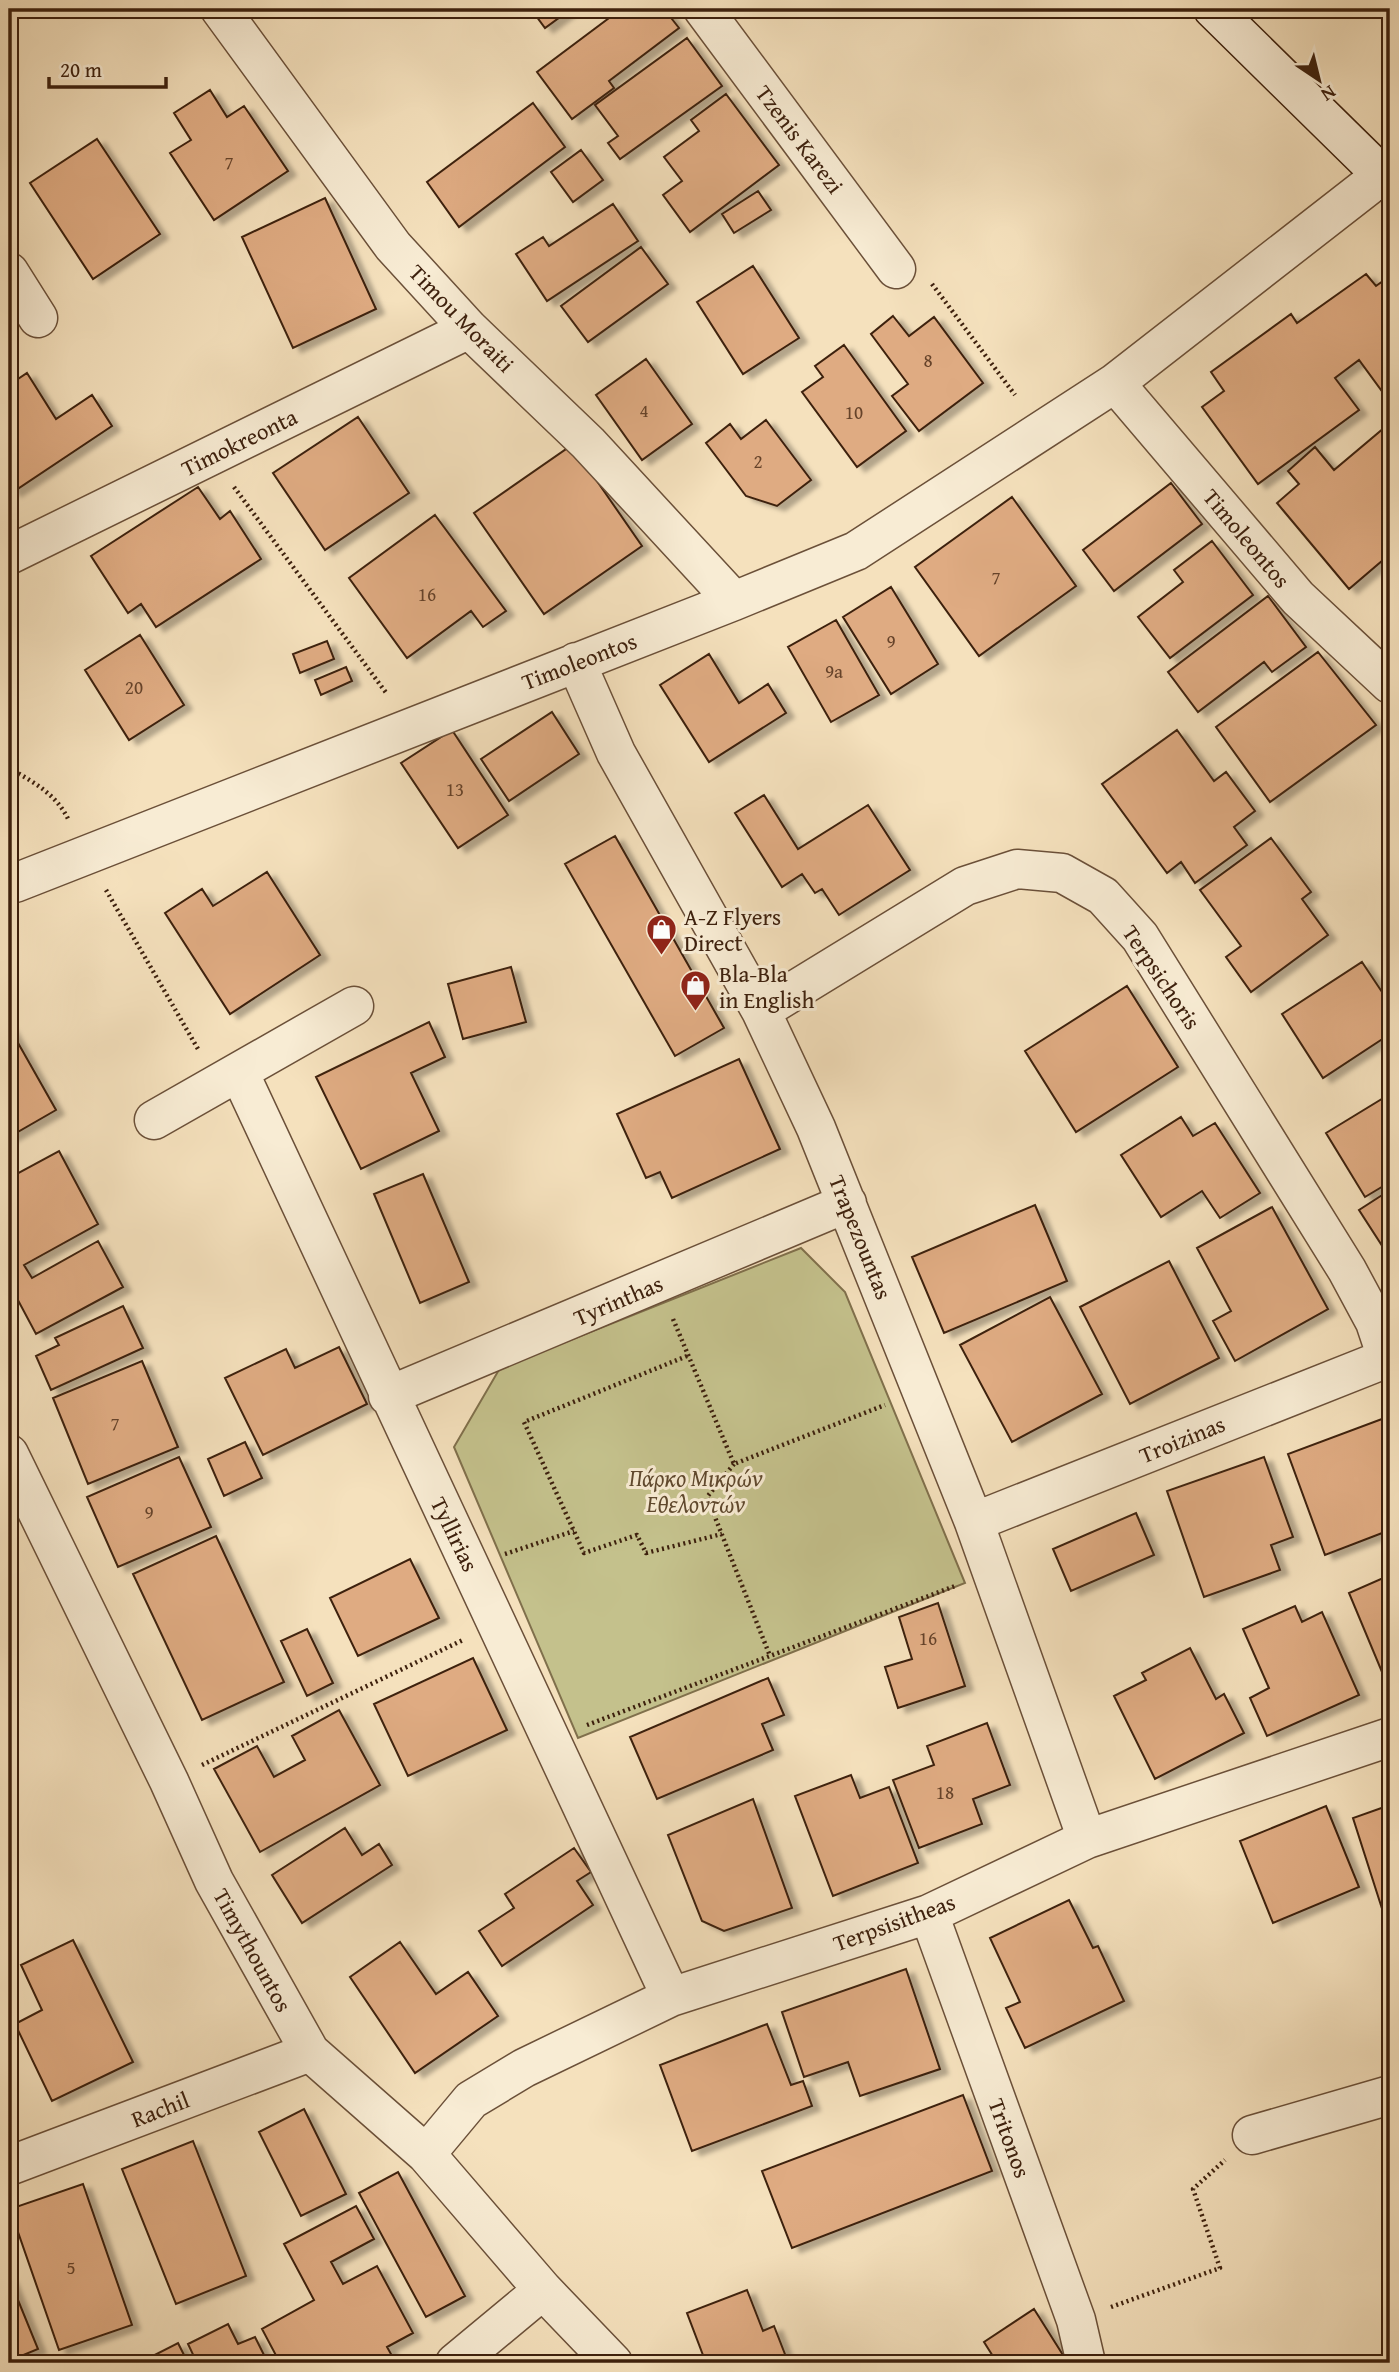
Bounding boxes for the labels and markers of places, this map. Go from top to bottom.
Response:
place label: A-Z Flyers Direct [684,900,781,959]
shop icon: A-Z Flyers Direct [644,912,678,956]
place label: Bla-Bla in English [719,957,814,1016]
shop icon: Bla-Bla in English [679,969,713,1013]

